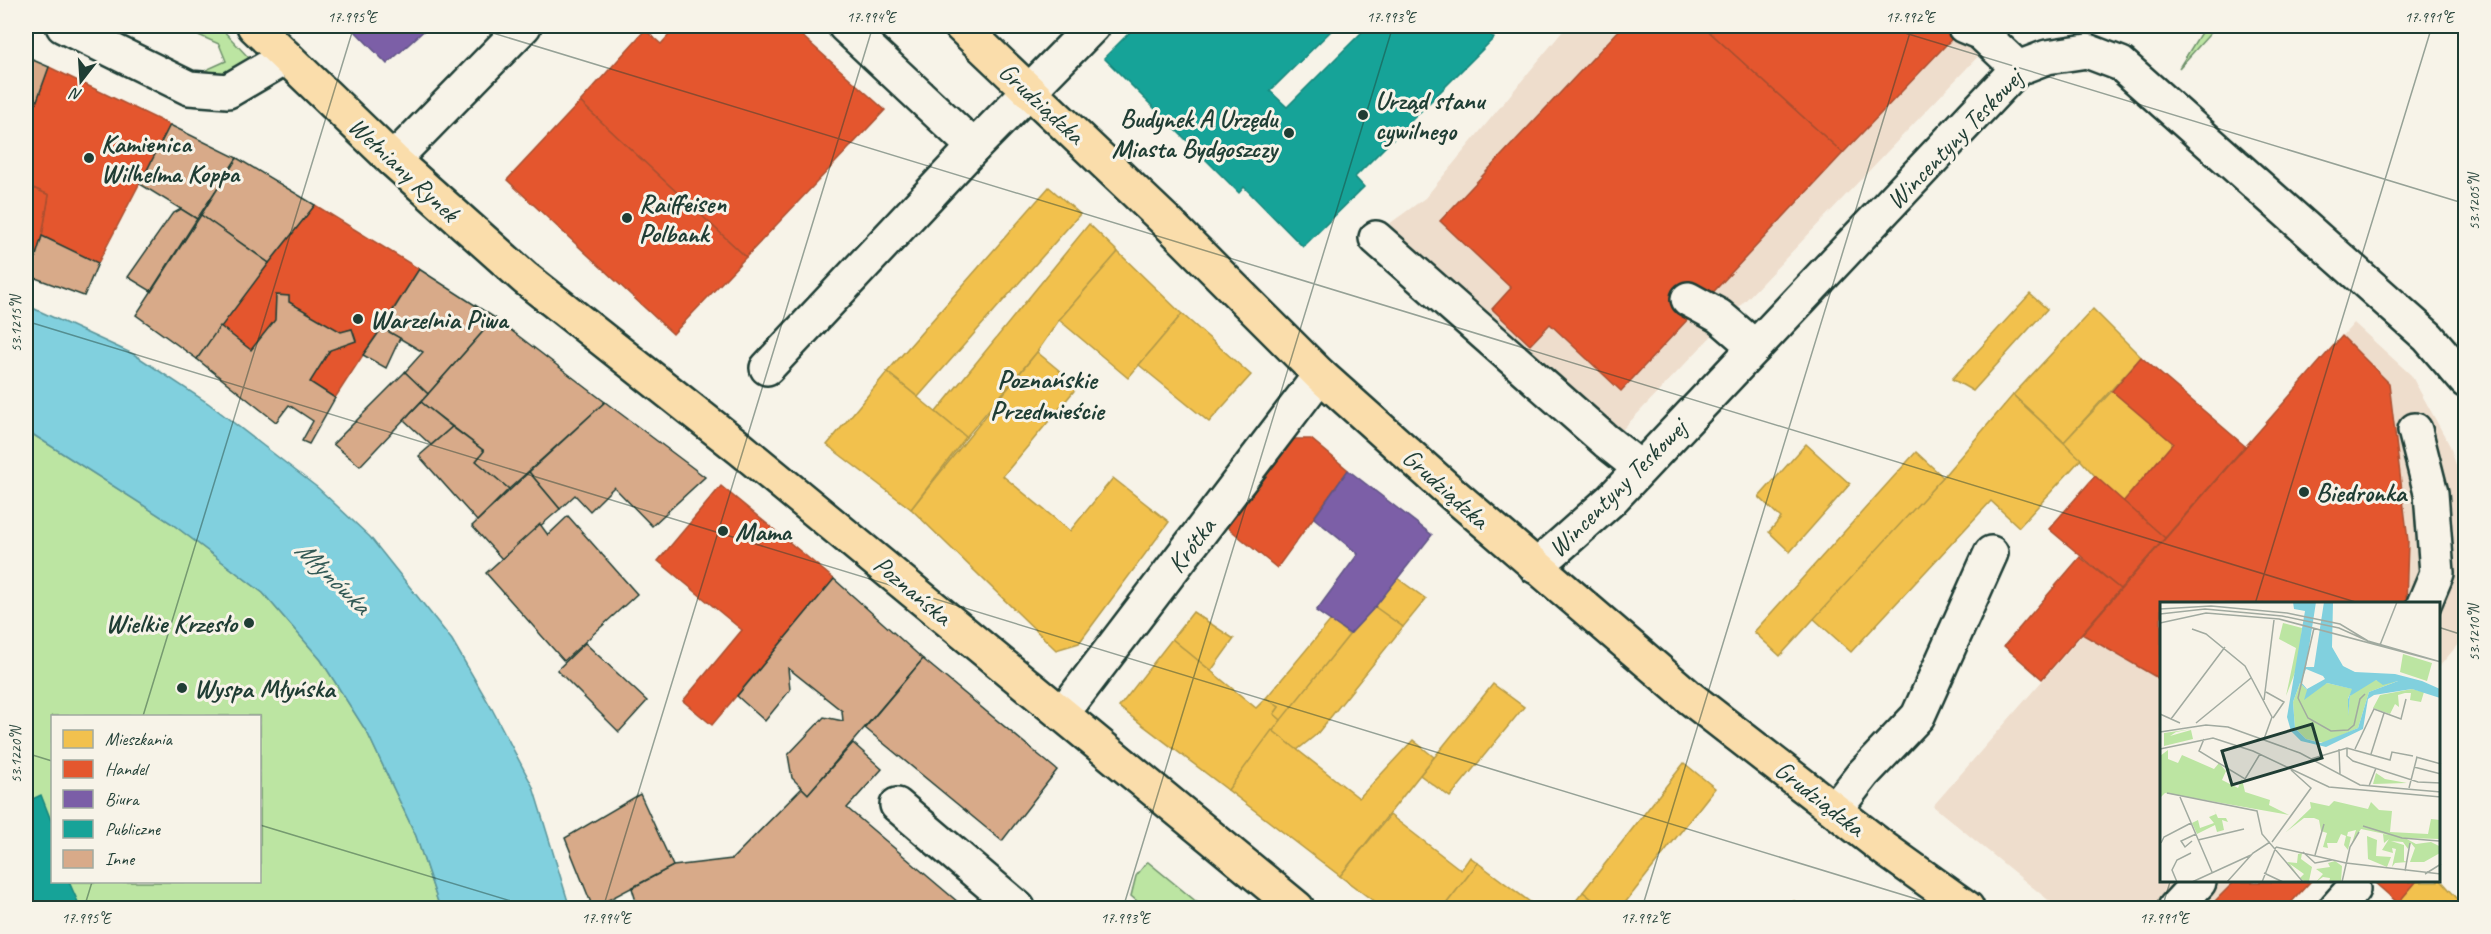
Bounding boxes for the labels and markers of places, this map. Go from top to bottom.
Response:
place label: Urząd stanu cywilnego [1375,84,1487,147]
place label: Budynek A Urzędu Miasta Bydgoszczy [1112,102,1280,165]
marker: Urząd stanu cywilnego [1356,108,1370,122]
marker: Budynek A Urzędu Miasta Bydgoszczy [1282,126,1296,140]
place label: Kamienica Wilhelma Koppa [101,127,242,190]
marker: Kamienica Wilhelma Koppa [82,151,96,165]
place label: Raiffeisen Polbank [639,187,727,250]
marker: Raiffeisen Polbank [620,211,634,225]
place label: Warzelnia Piwa [370,303,510,336]
marker: Warzelnia Piwa [351,312,365,326]
place label: Biedronka [2316,476,2409,509]
marker: Biedronka [2297,485,2311,499]
place label: Mama [735,515,793,548]
marker: Mama [716,524,730,538]
place label: Wielkie Krzesło [105,607,239,640]
marker: Wielkie Krzesło [242,616,256,630]
place label: Wyspa Młyńska [194,672,337,705]
marker: Wyspa Młyńska [175,681,189,695]

